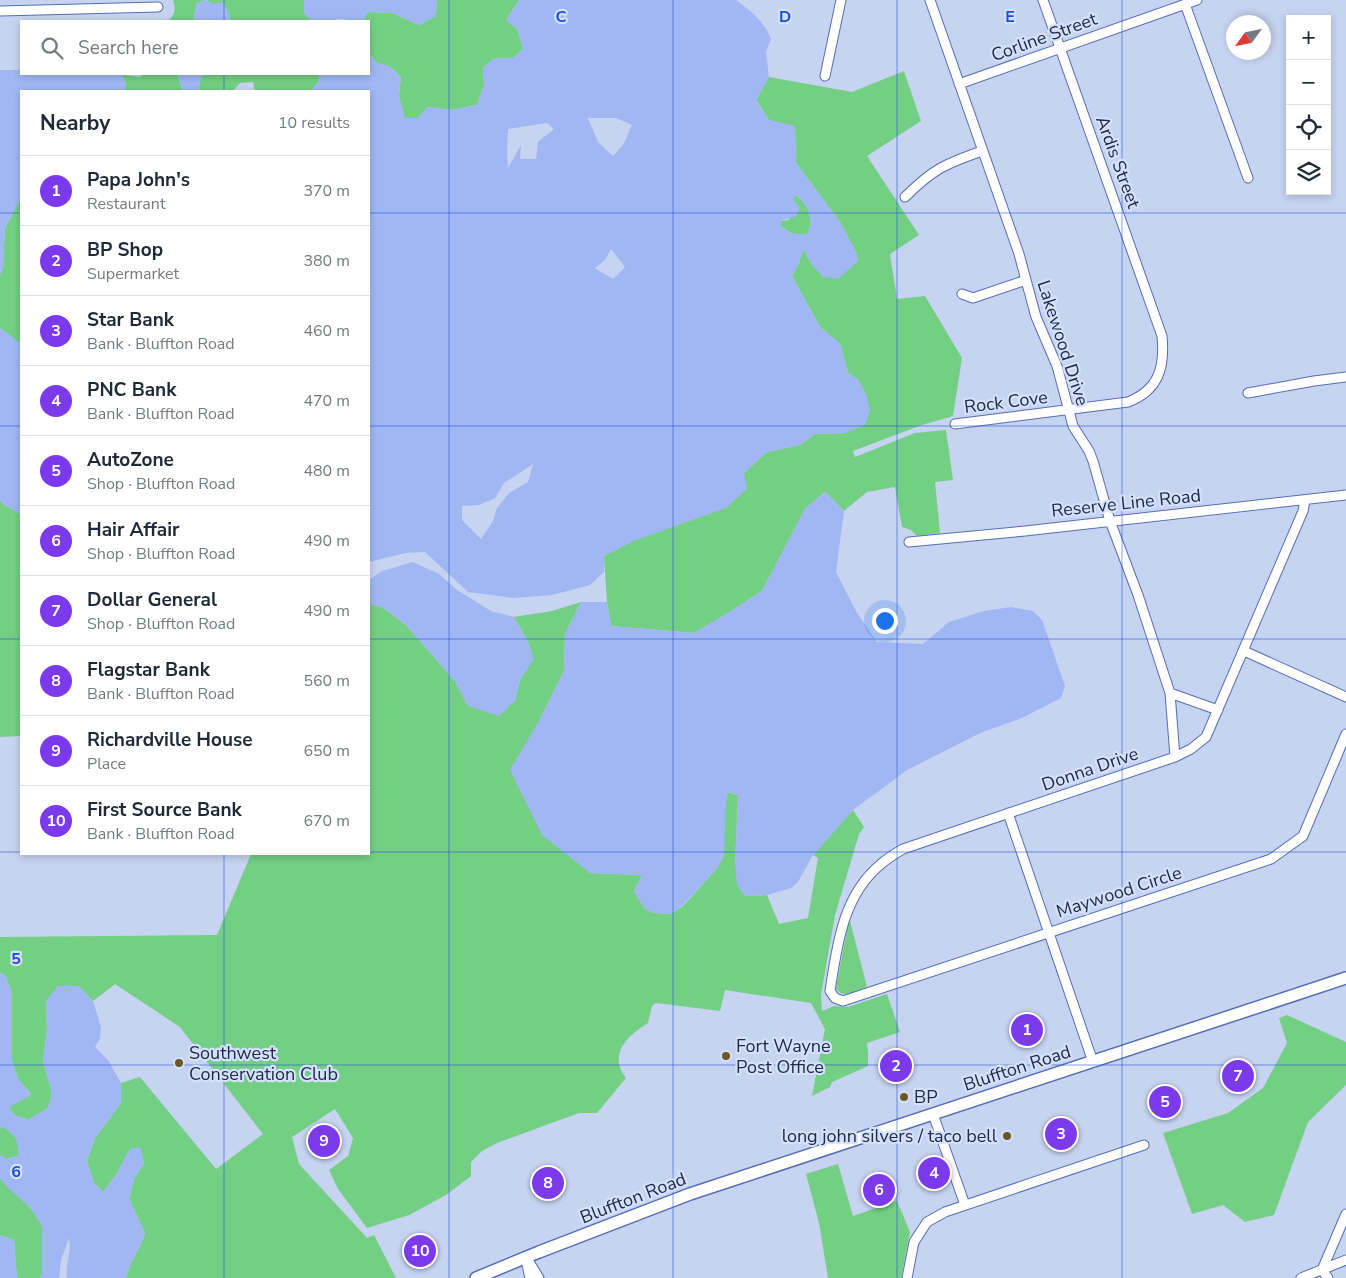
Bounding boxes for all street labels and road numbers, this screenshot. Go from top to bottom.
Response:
street label: Corline Street [988,7,1101,67]
street label: Ardis Street [1090,113,1146,212]
street label: Lakewood Drive [1031,277,1095,409]
street label: Rock Cove [963,385,1049,419]
street label: Reserve Line Road [1050,483,1202,523]
street label: Donna Drive [1038,741,1142,797]
street label: Maywood Circle [1053,860,1185,924]
street label: Bluffton Road [960,1039,1074,1097]
street label: Bluffton Road [577,1167,689,1229]

